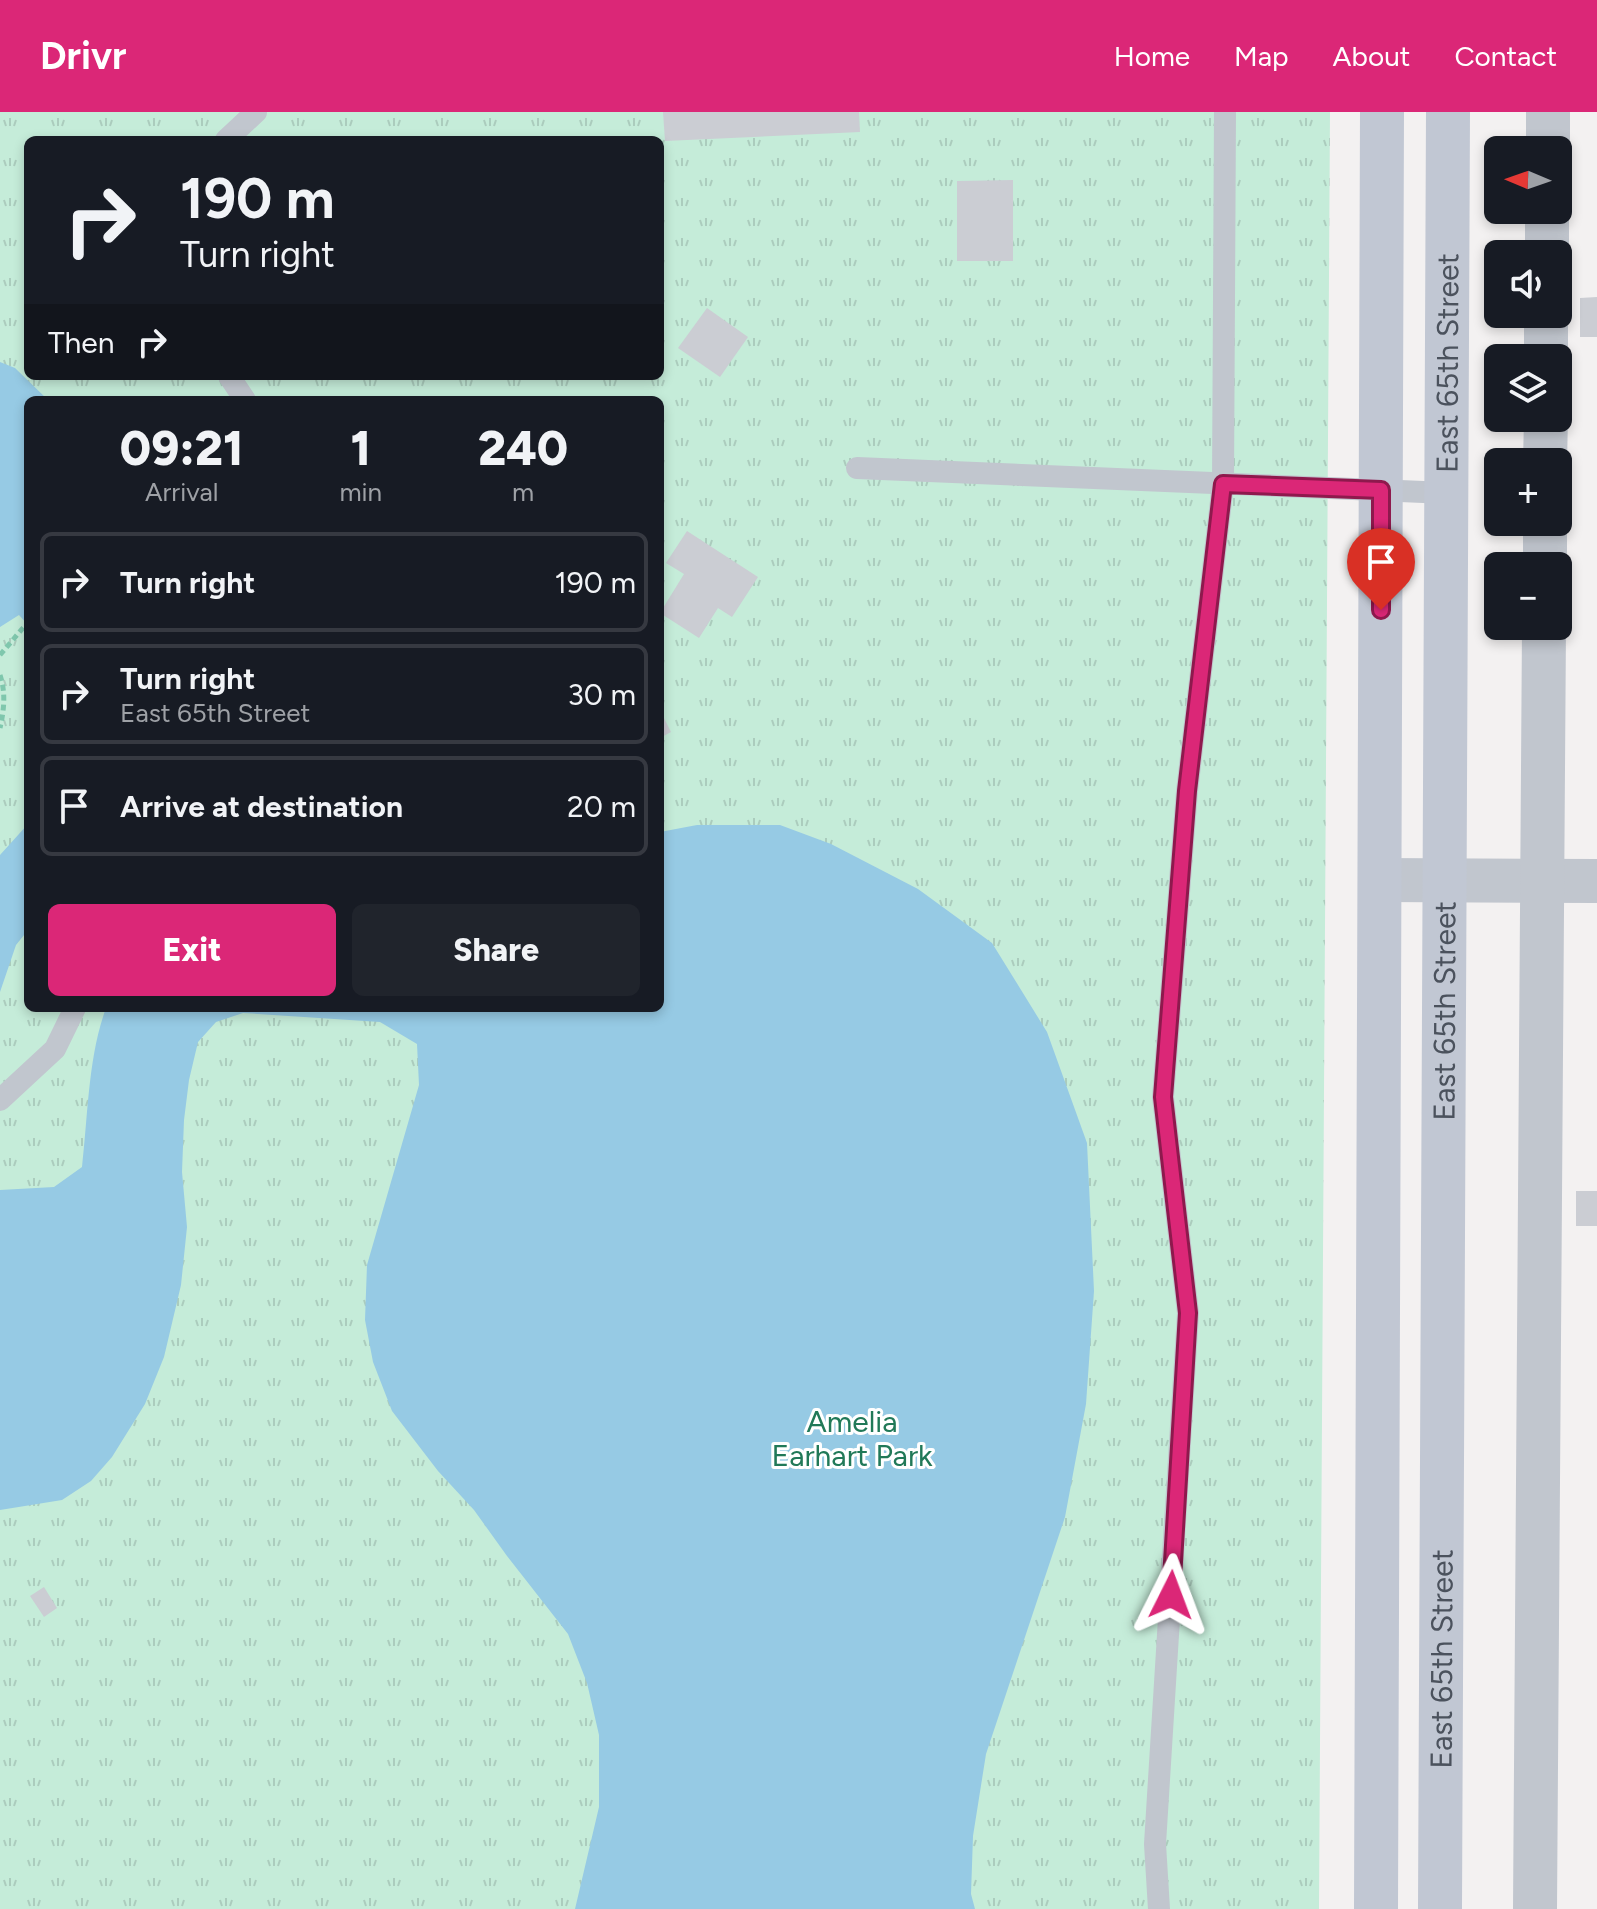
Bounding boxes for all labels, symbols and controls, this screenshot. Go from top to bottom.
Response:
text: Drivr [40,33,127,79]
text: Home [1114,39,1190,73]
text: Map [1234,39,1289,73]
text: About [1333,39,1410,73]
text: Contact [1454,39,1557,73]
north arrow [1484,136,1572,224]
map controls [1484,136,1572,640]
text: 190 m [180,165,335,232]
icon: right [48,168,152,272]
text: Turn right [180,233,335,276]
button: sound [1484,240,1572,328]
street label: East 65th Street [1428,253,1466,473]
icon: right [130,320,174,364]
text: Then [48,324,114,361]
button: layers [1484,344,1572,432]
text: 09:21 [120,419,244,477]
text: 1 [350,419,371,477]
text: 240 [478,419,568,477]
button: + [1484,448,1572,536]
text: Arrival [145,476,218,508]
text: min [339,476,382,508]
text: m [512,476,534,508]
pin [1347,528,1415,610]
icon: arrive [1359,540,1403,584]
button: − [1484,552,1572,640]
icon: right [52,560,96,604]
text: Turn right [120,564,255,601]
text: 190 m [554,564,636,601]
text: Turn right [120,660,255,697]
icon: right [52,672,96,716]
text: 30 m [568,676,636,713]
text: East 65th Street [120,697,310,729]
icon: arrive [52,784,96,828]
text: Arrive at destination [120,788,403,825]
text: 20 m [567,788,636,825]
street label: East 65th Street [1425,901,1463,1121]
button: Exit [48,904,336,996]
button: Share [352,904,640,996]
park label: Amelia Earhart Park [771,1403,933,1474]
street label: East 65th Street [1422,1549,1460,1769]
position arrow [1129,1553,1213,1637]

